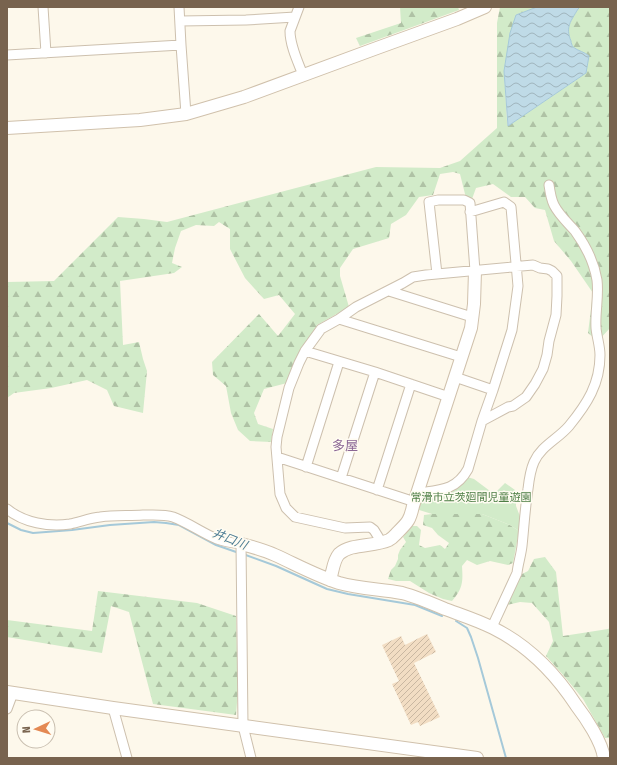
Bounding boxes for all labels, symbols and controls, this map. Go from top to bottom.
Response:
district label: 多屋 [332,438,358,453]
park label: 常滑市立茨廻間児童遊園 [411,491,532,504]
water label: 井口川 [211,526,251,553]
north arrow [16,709,56,749]
text: N [20,726,33,733]

